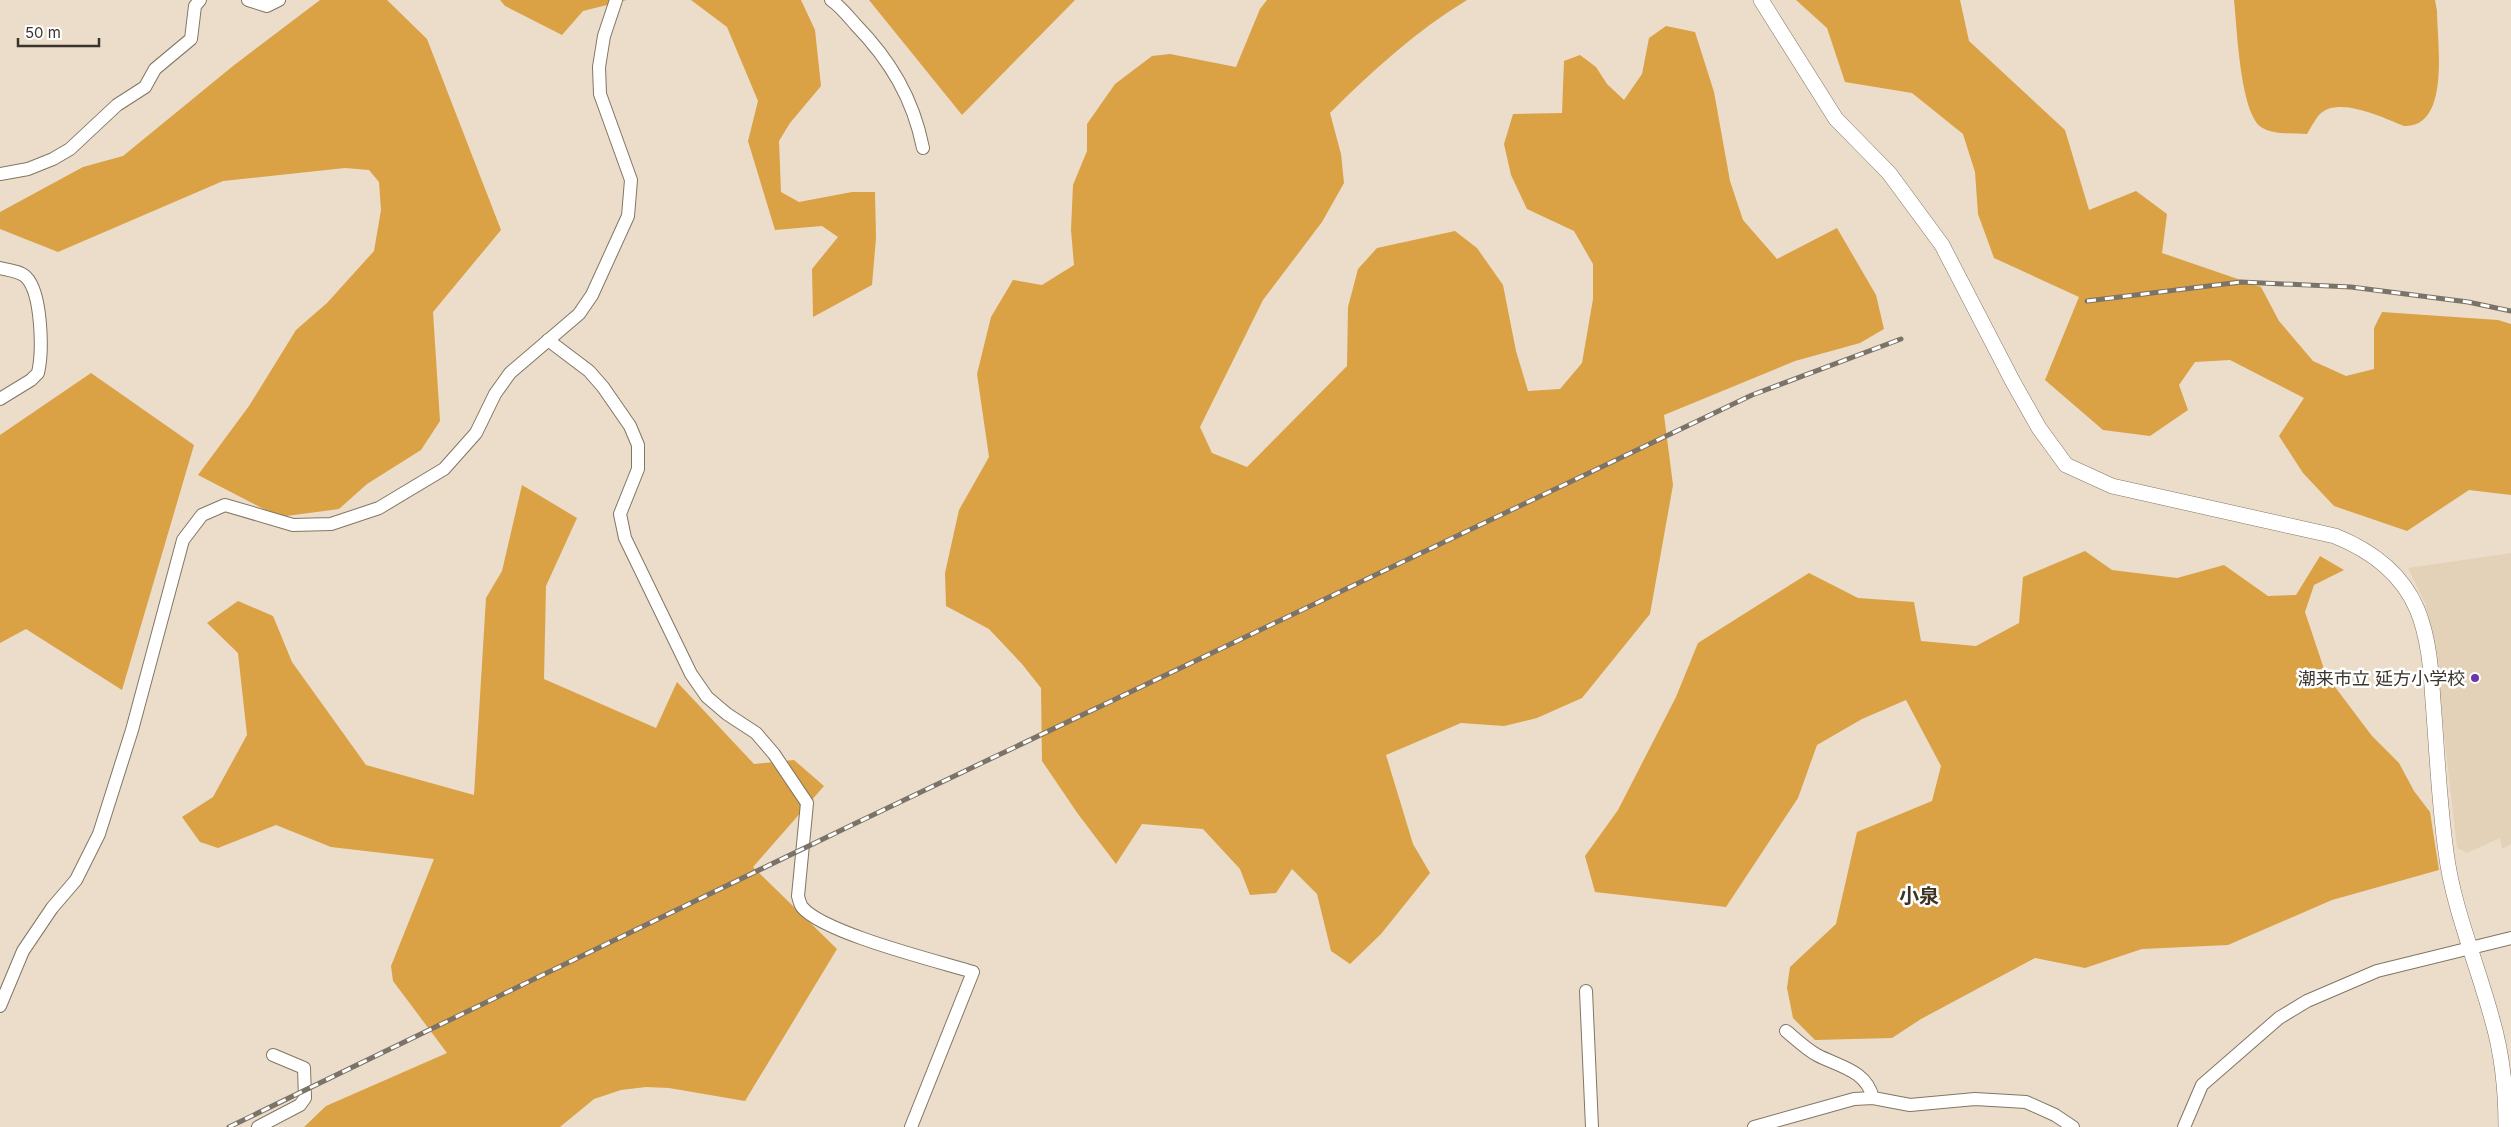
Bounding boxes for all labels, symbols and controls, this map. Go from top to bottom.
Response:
scale bar [18,15,99,47]
text: 50 m [25,23,61,42]
place label: 潮来市立 延方小学校 [2298,668,2465,689]
marker: 潮来市立 延方小学校 [2469,672,2481,684]
district label: 小泉 [1899,884,1939,908]

